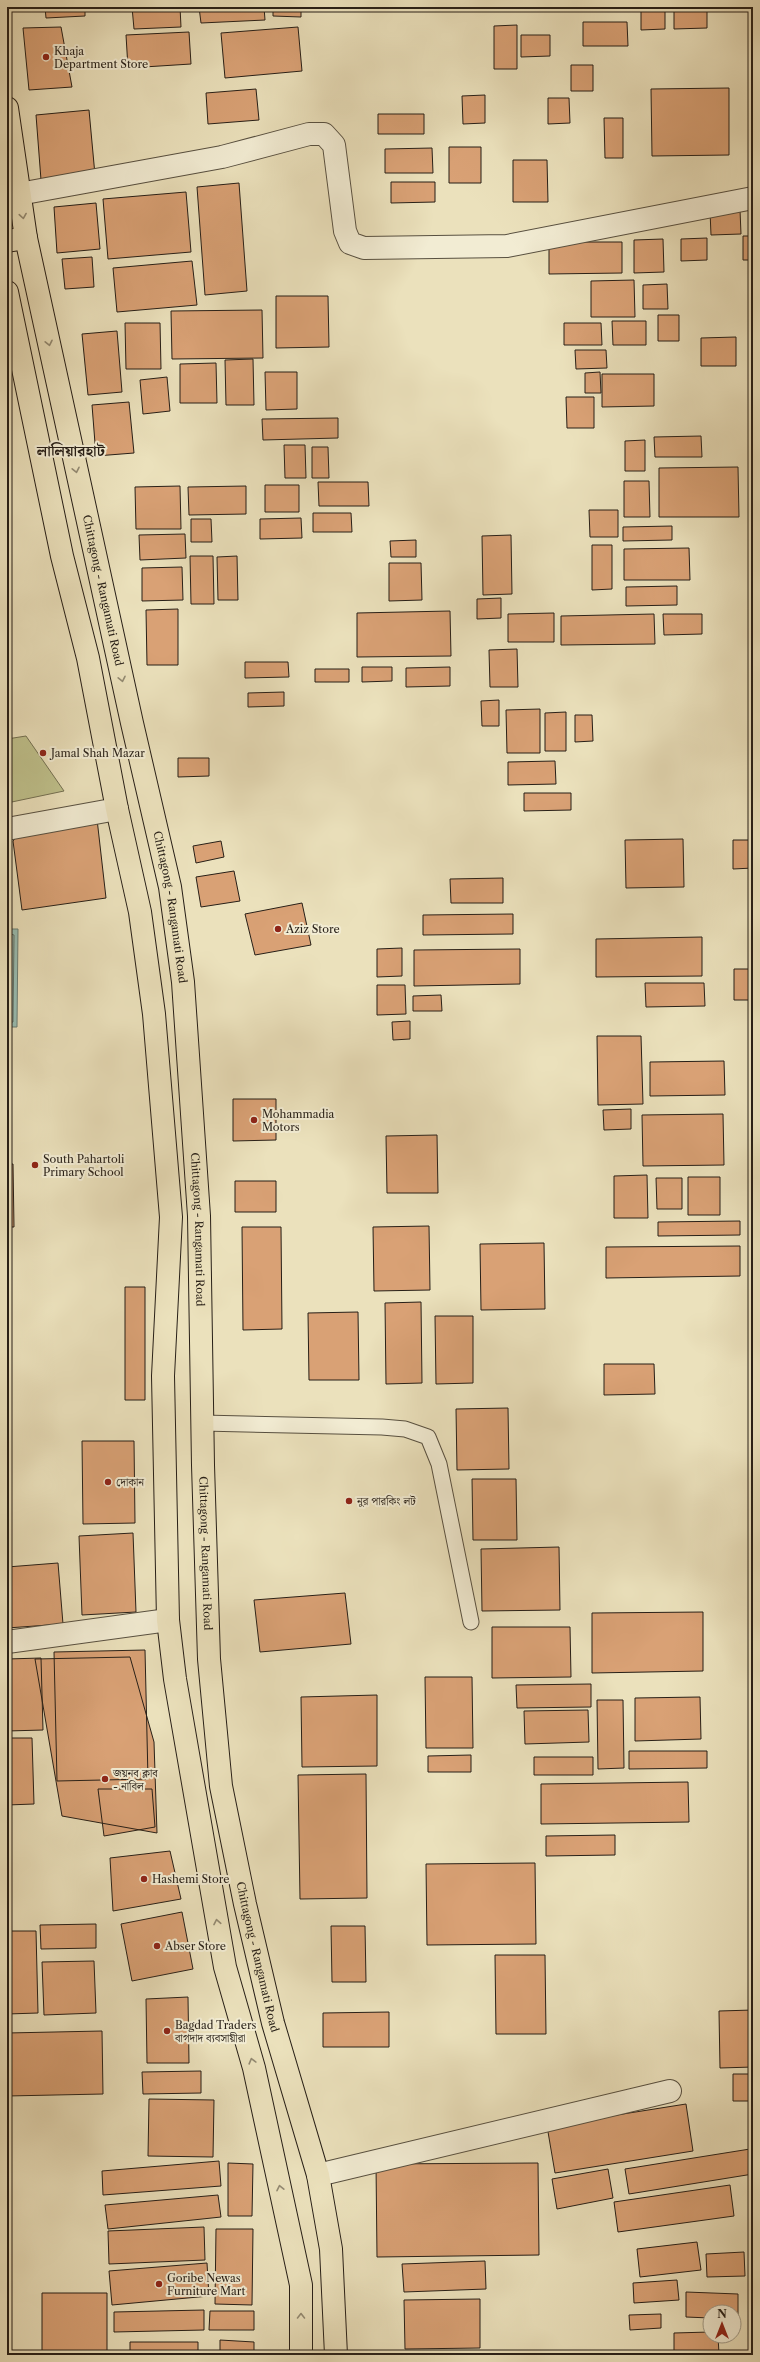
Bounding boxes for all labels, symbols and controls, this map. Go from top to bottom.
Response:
place label: Khaja Department Store [54,44,148,71]
marker: Khaja Department Store [41,52,51,62]
one-way arrow [18,213,26,219]
one-way arrow [44,340,52,346]
district label: লালিয়ারহাট [36,441,106,460]
one-way arrow [72,467,80,473]
street label: Chittagong - Rangamati Road [80,513,126,667]
one-way arrow [118,676,126,682]
place label: Jamal Shah Mazar [49,746,145,760]
marker: Jamal Shah Mazar [38,748,48,758]
street label: Chittagong - Rangamati Road [150,830,190,984]
place label: Aziz Store [285,922,340,936]
marker: Aziz Store [273,924,283,934]
place label: Mohammadia Motors [262,1107,335,1134]
marker: Mohammadia Motors [249,1115,259,1125]
place label: South Pahartoli Primary School [43,1152,125,1179]
street label: Chittagong - Rangamati Road [188,1152,207,1307]
marker: South Pahartoli Primary School [30,1160,40,1170]
place label: দোকান [116,1475,145,1489]
street label: Chittagong - Rangamati Road [196,1476,215,1631]
marker: দোকান [103,1477,113,1487]
place label: নুর পারকিং লট [356,1494,416,1508]
marker: নুর পারকিং লট [344,1496,354,1506]
place label: জয়নব ক্লাব - নাবিল [112,1766,158,1793]
marker: জয়নব ক্লাব - নাবিল [100,1774,110,1784]
place label: Hashemi Store [152,1872,229,1886]
marker: Hashemi Store [139,1874,149,1884]
street label: Chittagong - Rangamati Road [234,1880,282,2034]
one-way arrow [213,1919,222,1925]
place label: Abser Store [164,1939,226,1953]
marker: Abser Store [152,1941,162,1951]
place label: Bagdad Traders বাগদাদ ব্যবসায়ীরা [174,2018,257,2045]
marker: Bagdad Traders বাগদাদ ব্যবসায়ীরা [162,2026,172,2036]
one-way arrow [248,2058,257,2065]
one-way arrow [276,2185,284,2191]
place label: Goribe Newas Furniture Mart [167,2271,245,2298]
marker: Goribe Newas Furniture Mart [154,2279,164,2289]
north arrow [702,2304,742,2344]
text: N [717,2307,727,2321]
one-way arrow [297,2313,305,2319]

